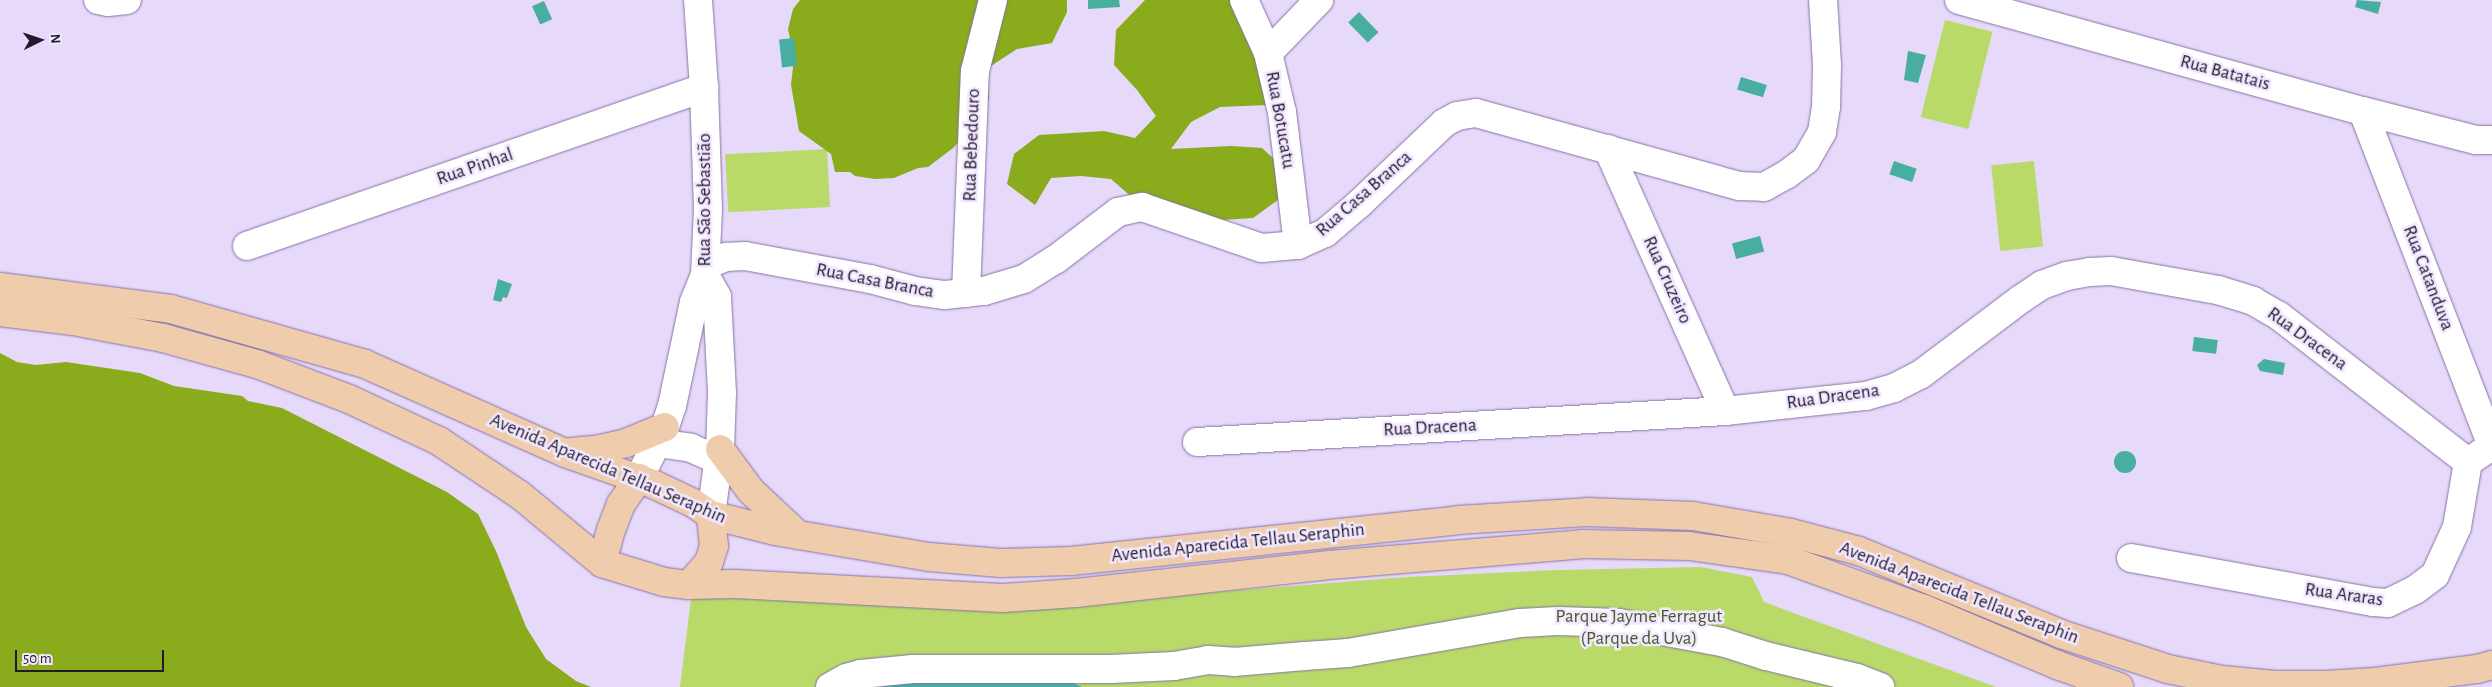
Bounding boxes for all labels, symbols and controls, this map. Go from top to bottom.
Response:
north arrow [15,15,65,65]
text: N [48,34,62,44]
street label: Rua Batatais [2178,50,2272,96]
street label: Rua Botucatu [1260,70,1300,170]
street label: Rua Bebedouro [959,88,985,202]
street label: Rua São Sebastião [694,133,716,267]
street label: Rua Pinhal [434,143,516,191]
street label: Rua Casa Branca [1311,146,1417,242]
street label: Rua Catanduva [2398,222,2458,334]
street label: Rua Cruzeiro [1638,233,1696,327]
street label: Rua Casa Branca [814,258,936,304]
street label: Rua Dracena [2263,302,2351,376]
street label: Rua Dracena [1785,379,1881,415]
street label: Avenida Aparecida Tellau Seraphin [486,409,730,529]
street label: Rua Dracena [1383,414,1477,442]
street label: Avenida Aparecida Tellau Seraphin [1110,518,1366,568]
street label: Avenida Aparecida Tellau Seraphin [1836,537,2082,649]
street label: Rua Araras [2303,578,2385,612]
park label: Parque Jayme Ferragut (Parque da Uva) [1556,606,1722,650]
scale bar [18,640,166,672]
text: 50 m [23,651,52,666]

